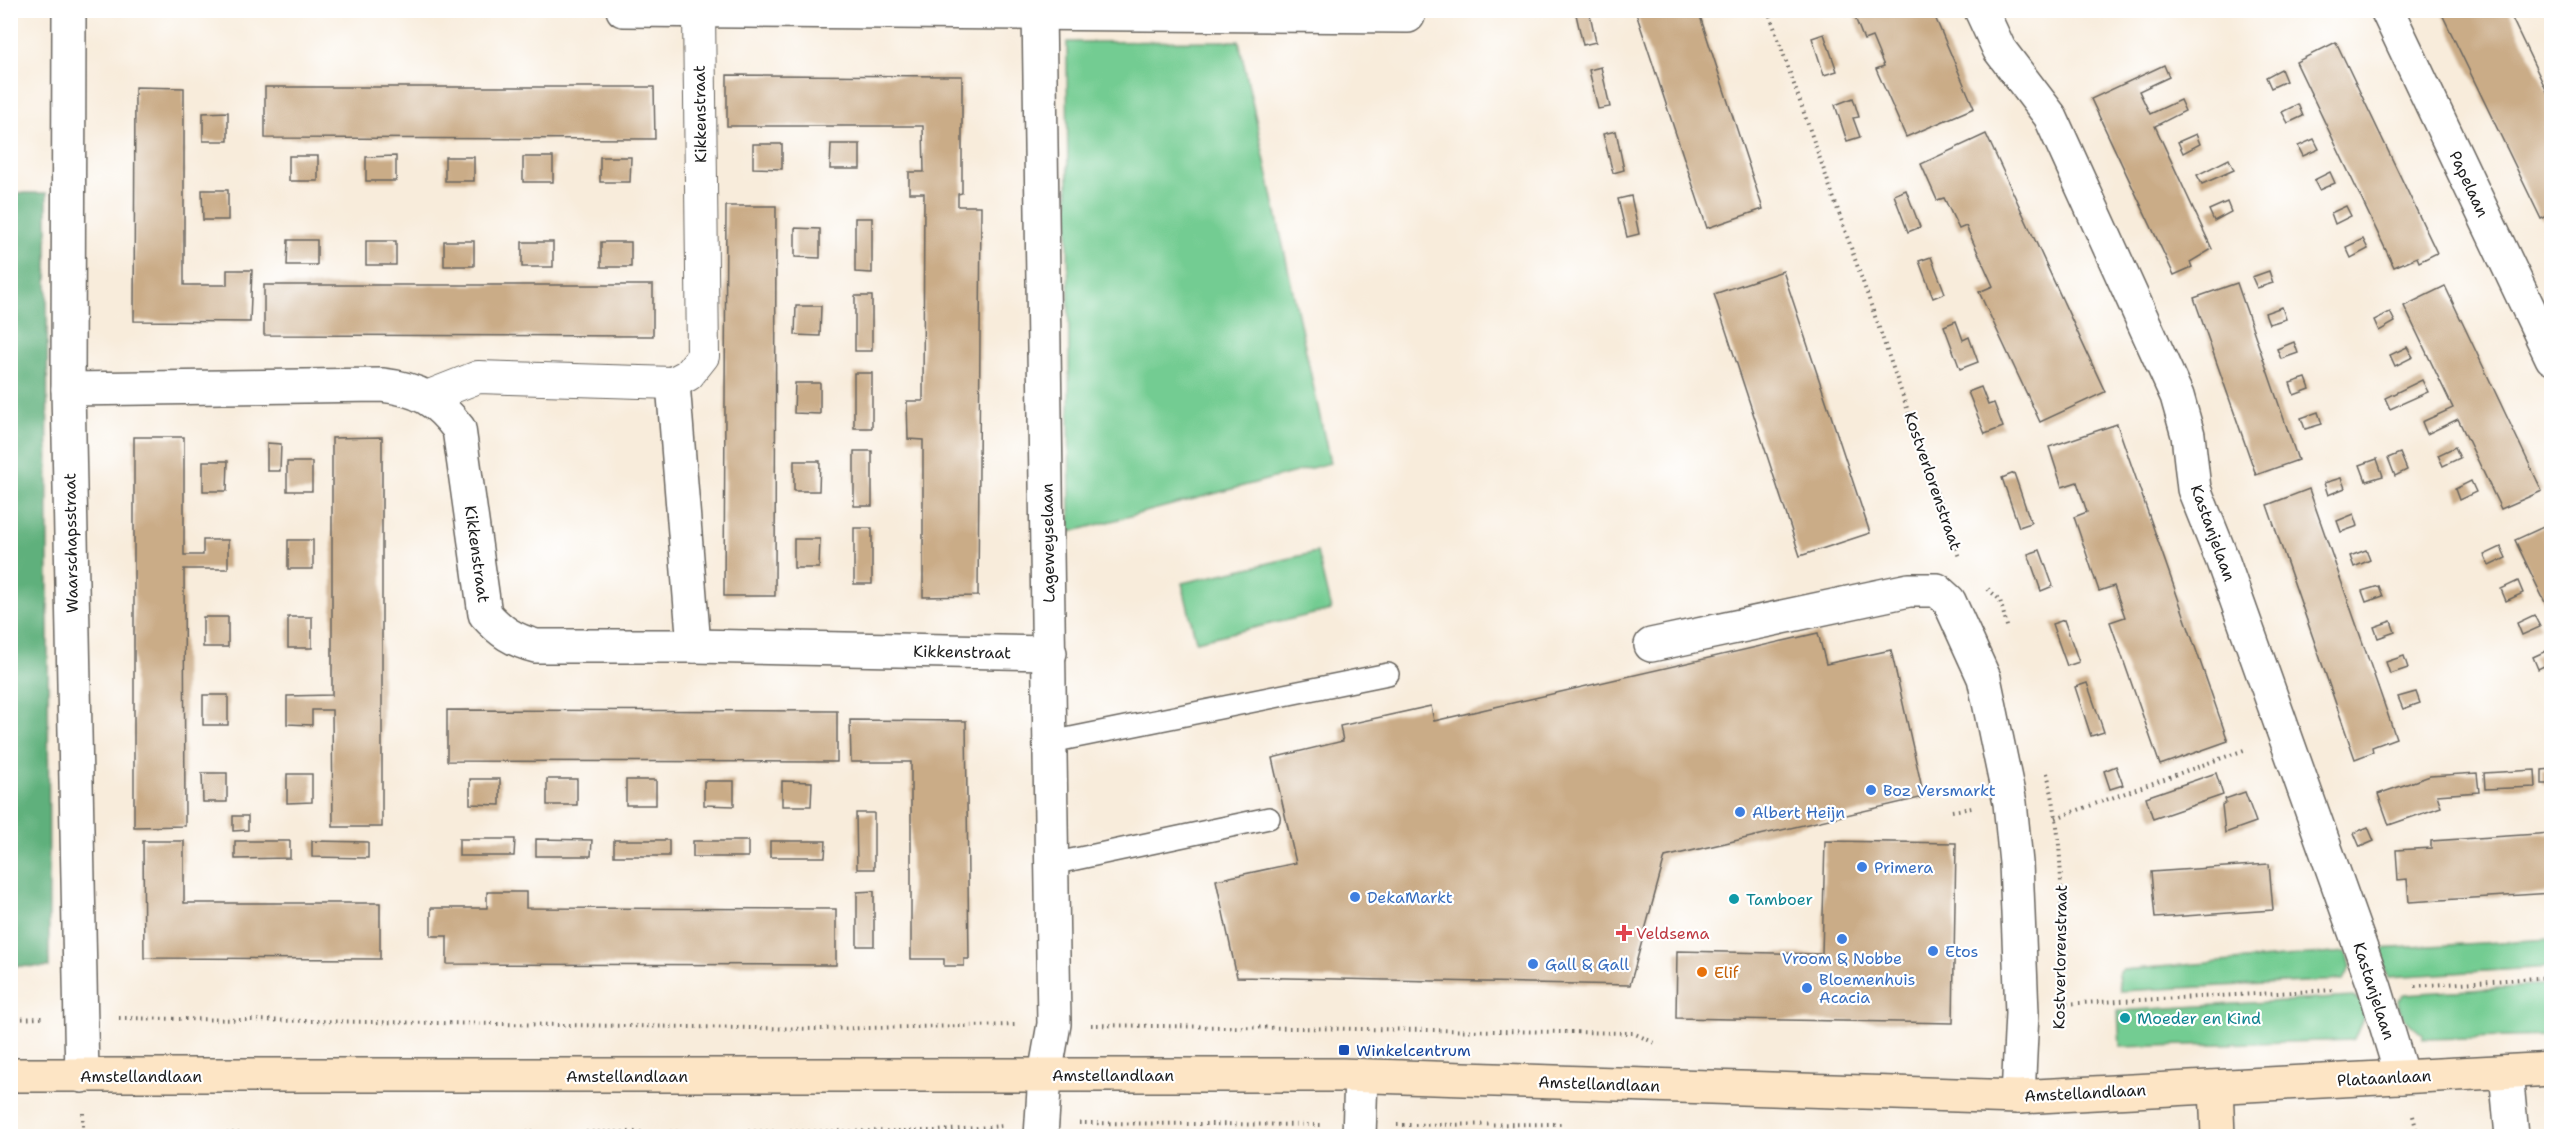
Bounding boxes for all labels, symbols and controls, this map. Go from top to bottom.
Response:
street label: Kikkenstraat [689,65,711,163]
street label: Papelaan [2445,148,2494,221]
street label: Kostverlorenstraat [1900,409,1966,553]
street label: Waarschapsstraat [59,473,83,613]
street label: Kastanjelaan [2186,482,2240,584]
street label: Lageweyselaan [1036,483,1060,603]
street label: Kikkenstraat [460,504,494,604]
street label: Kikkenstraat [913,641,1011,663]
place label: Boz Versmarkt [1883,780,1996,801]
marker: Boz Versmarkt [1864,783,1878,797]
place label: Albert Heijn [1752,802,1845,823]
marker: Albert Heijn [1733,805,1747,819]
place label: Primera [1874,857,1933,878]
marker: Primera [1855,860,1869,874]
street label: Kostverlorenstraat [2048,884,2072,1030]
place label: DekaMarkt [1367,887,1453,908]
place label: Tamboer [1746,889,1813,910]
marker: DekaMarkt [1348,890,1362,904]
marker: Tamboer [1727,892,1741,906]
place label: Veldsema [1636,923,1709,944]
marker: Veldsema [1617,926,1631,940]
marker: Vroom & Nobbe [1835,932,1849,946]
street label: Kastanjelaan [2348,940,2400,1043]
place label: Etos [1945,941,1979,962]
marker: Etos [1926,944,1940,958]
place label: Vroom & Nobbe [1782,948,1902,969]
place label: Gall & Gall [1545,954,1629,975]
marker: Gall & Gall [1526,957,1540,971]
place label: Elif [1714,962,1740,983]
marker: Elif [1695,965,1709,979]
place label: Bloemenhuis Acacia [1819,969,1915,1008]
marker: Bloemenhuis Acacia [1800,981,1814,995]
place label: Moeder en Kind [2137,1008,2261,1029]
marker: Moeder en Kind [2118,1011,2132,1025]
place label: Winkelcentrum [1356,1040,1471,1061]
marker: Winkelcentrum [1337,1043,1351,1057]
street label: Amstellandlaan [1052,1065,1174,1086]
street label: Plataanlaan [2336,1065,2432,1091]
street label: Amstellandlaan [80,1066,202,1087]
street label: Amstellandlaan [566,1066,688,1087]
street label: Amstellandlaan [1538,1071,1661,1097]
street label: Amstellandlaan [2024,1079,2147,1107]

